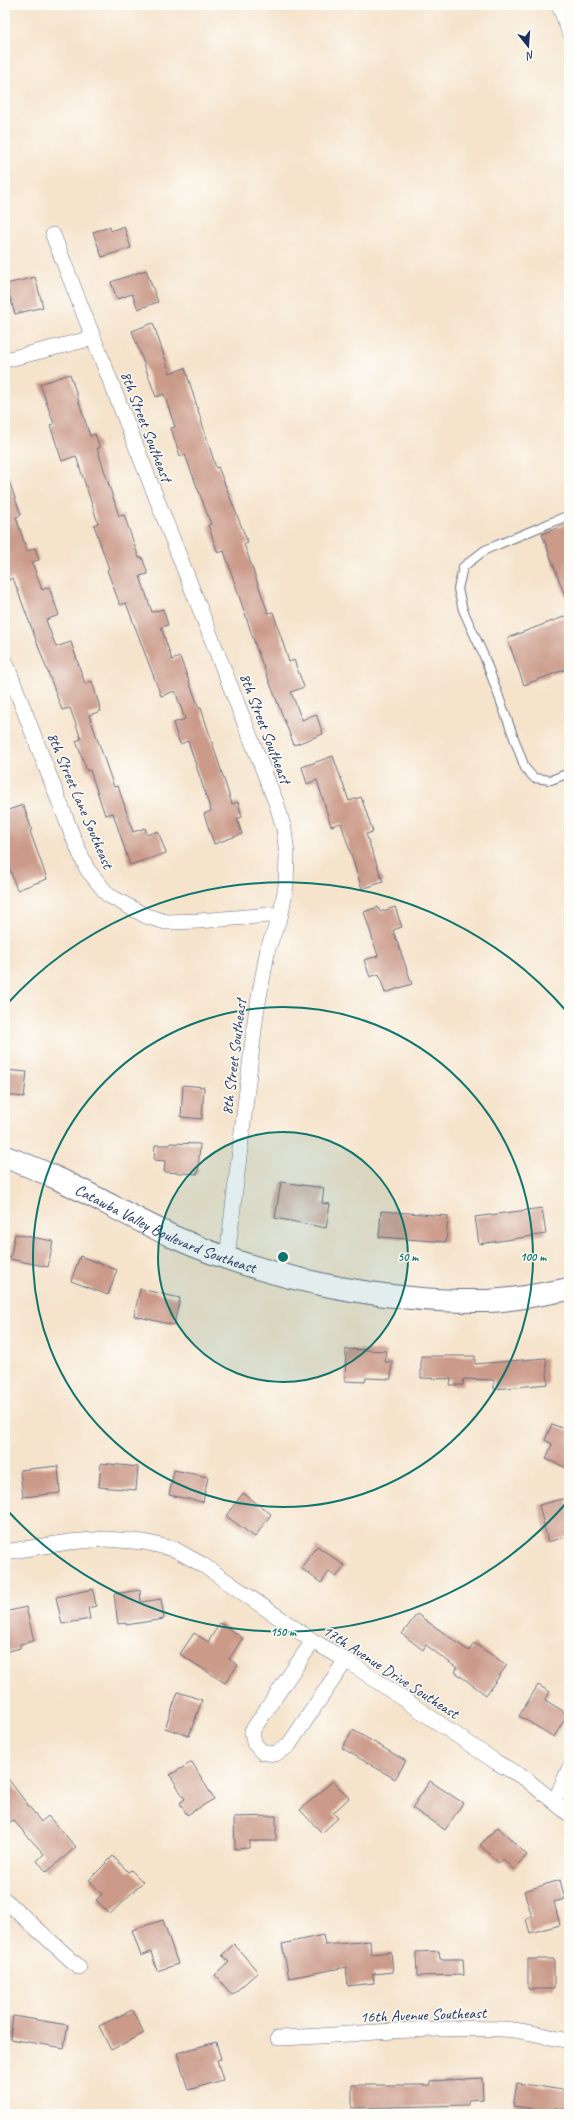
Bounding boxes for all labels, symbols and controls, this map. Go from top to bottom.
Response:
north arrow [508,26,548,66]
text: N [524,48,536,64]
street label: 8th Street Southeast [116,368,177,487]
street label: 8th Street Southeast [235,670,296,789]
street label: 8th Street Lane Southeast [42,729,118,873]
street label: 8th Street Southeast [217,995,251,1116]
street label: Catawba Valley Boulevard Southeast [71,1180,260,1278]
text: 50 m [398,1249,419,1265]
text: 100 m [520,1249,547,1265]
centre of rings [276,1250,290,1264]
street label: 17th Avenue Drive Southeast [319,1620,464,1724]
text: 150 m [270,1624,297,1640]
street label: 16th Avenue Southeast [360,2003,488,2027]

